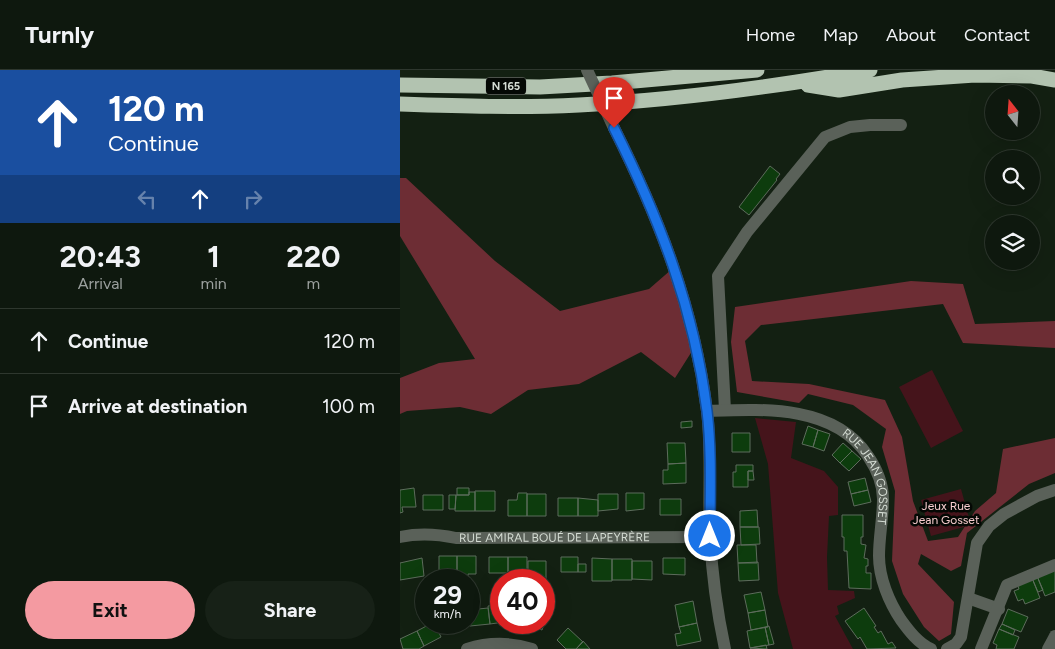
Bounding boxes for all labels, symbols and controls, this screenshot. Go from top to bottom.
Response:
text: Turnly [25,20,94,49]
text: Home [746,24,795,46]
text: Map [823,24,858,46]
text: About [886,24,936,46]
text: Contact [964,24,1030,46]
pin [593,77,635,128]
road number: N 165 [486,78,526,94]
icon: arrive [600,84,628,112]
north arrow [985,85,1040,140]
map controls [985,85,1040,270]
text: 120 m [108,88,205,130]
icon: ahead [25,90,90,155]
text: Continue [108,130,199,157]
button: search [985,150,1040,205]
icon: left [133,185,161,213]
icon: ahead [186,185,214,213]
icon: right [239,185,267,213]
button: layers [985,215,1040,270]
text: 20:43 [60,238,141,275]
text: 1 [207,238,220,275]
text: 220 [286,238,340,275]
text: Arrival [78,274,123,293]
text: min [201,274,227,293]
text: m [307,274,320,293]
icon: ahead [25,327,53,355]
text: Continue [68,330,148,353]
text: 120 m [323,330,375,353]
icon: arrive [25,392,53,420]
text: Arrive at destination [68,395,247,418]
text: 100 m [322,395,375,418]
street label: RUE JEAN GOSSET [840,426,890,526]
park label: Jeux Rue Jean Gosset [913,499,980,527]
position arrow [683,509,735,561]
street label: RUE AMIRAL BOUÉ DE LAPEYRÈRE [459,530,650,545]
speed limit sign: 40 [490,569,555,634]
text: 29 [433,580,462,610]
button: Exit [25,581,195,639]
button: Share [205,581,375,639]
text: km/h [434,607,461,621]

